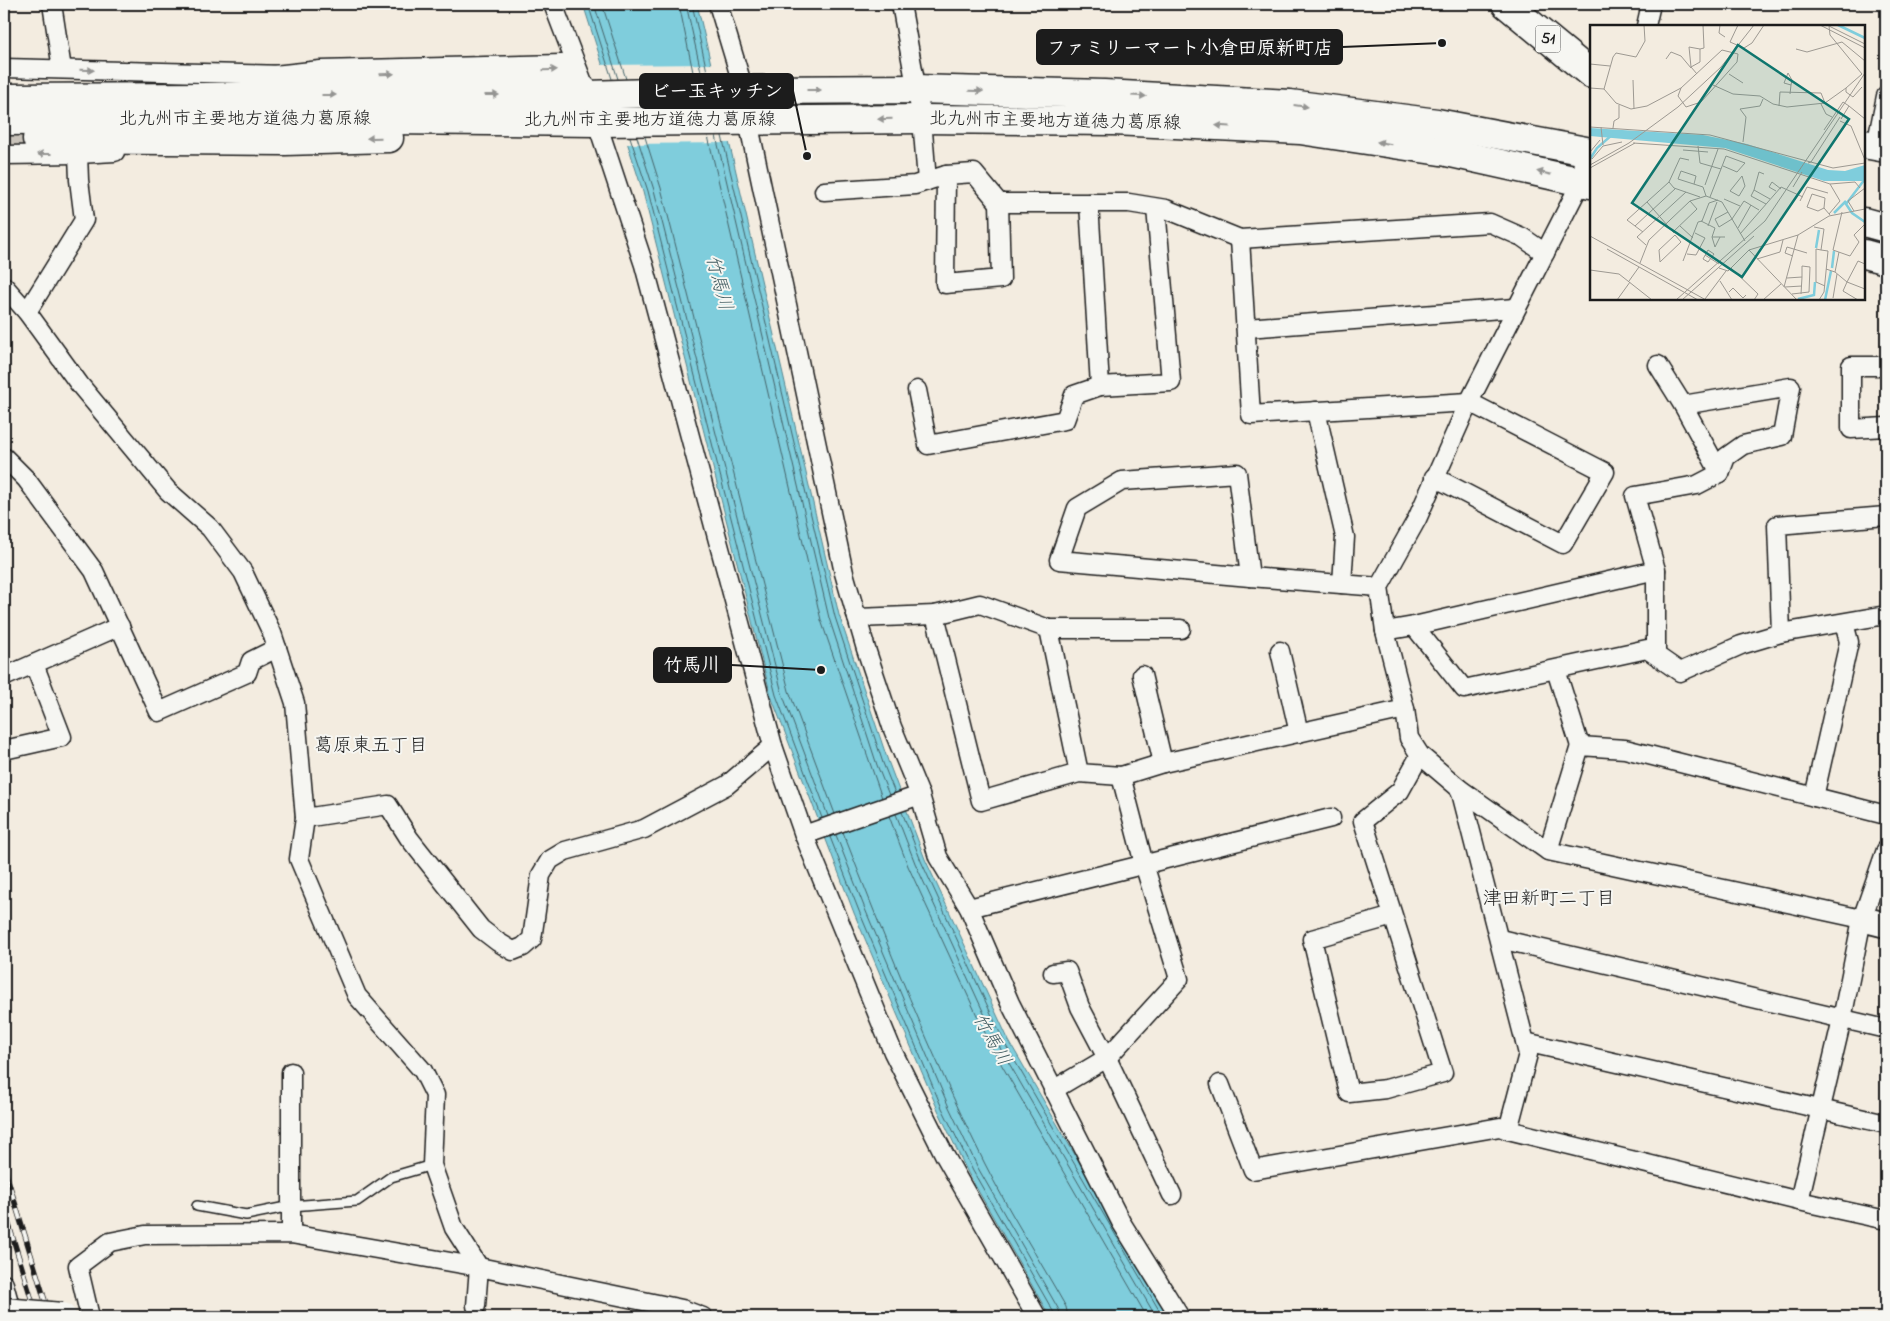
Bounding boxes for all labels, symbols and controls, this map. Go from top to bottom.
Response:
inset map [1590,25,1865,300]
road number: 51 [1536,26,1560,52]
callout: ファミリーマート小倉田原新町店 [1037,30,1342,64]
text: ファミリーマート小倉田原新町店 [1047,36,1333,63]
one-way arrow [80,66,96,74]
one-way arrow [542,66,558,74]
one-way arrow [379,69,395,77]
callout: ビー玉キッチン [640,74,793,108]
text: ビー玉キッチン [651,79,783,106]
one-way arrow [806,86,822,94]
one-way arrow [968,87,984,95]
one-way arrow [322,91,338,99]
one-way arrow [484,91,500,99]
one-way arrow [1131,93,1147,101]
one-way arrow [1293,102,1309,110]
street label: 北九州市主要地方道徳力葛原線 [119,107,371,133]
street label: 北九州市主要地方道徳力葛原線 [929,107,1181,137]
street label: 北九州市主要地方道徳力葛原線 [524,108,776,134]
one-way arrow [877,115,893,123]
one-way arrow [1215,122,1231,130]
one-way arrow [366,135,382,143]
one-way arrow [1376,138,1392,146]
one-way arrow [36,150,52,158]
one-way arrow [1535,169,1551,177]
water label: 竹馬川 [698,252,738,314]
callout: 竹馬川 [654,648,731,682]
text: 竹馬川 [663,653,721,680]
district label: 葛原東五丁目 [314,733,428,760]
district label: 津田新町二丁目 [1482,886,1616,913]
water label: 竹馬川 [965,1009,1017,1071]

